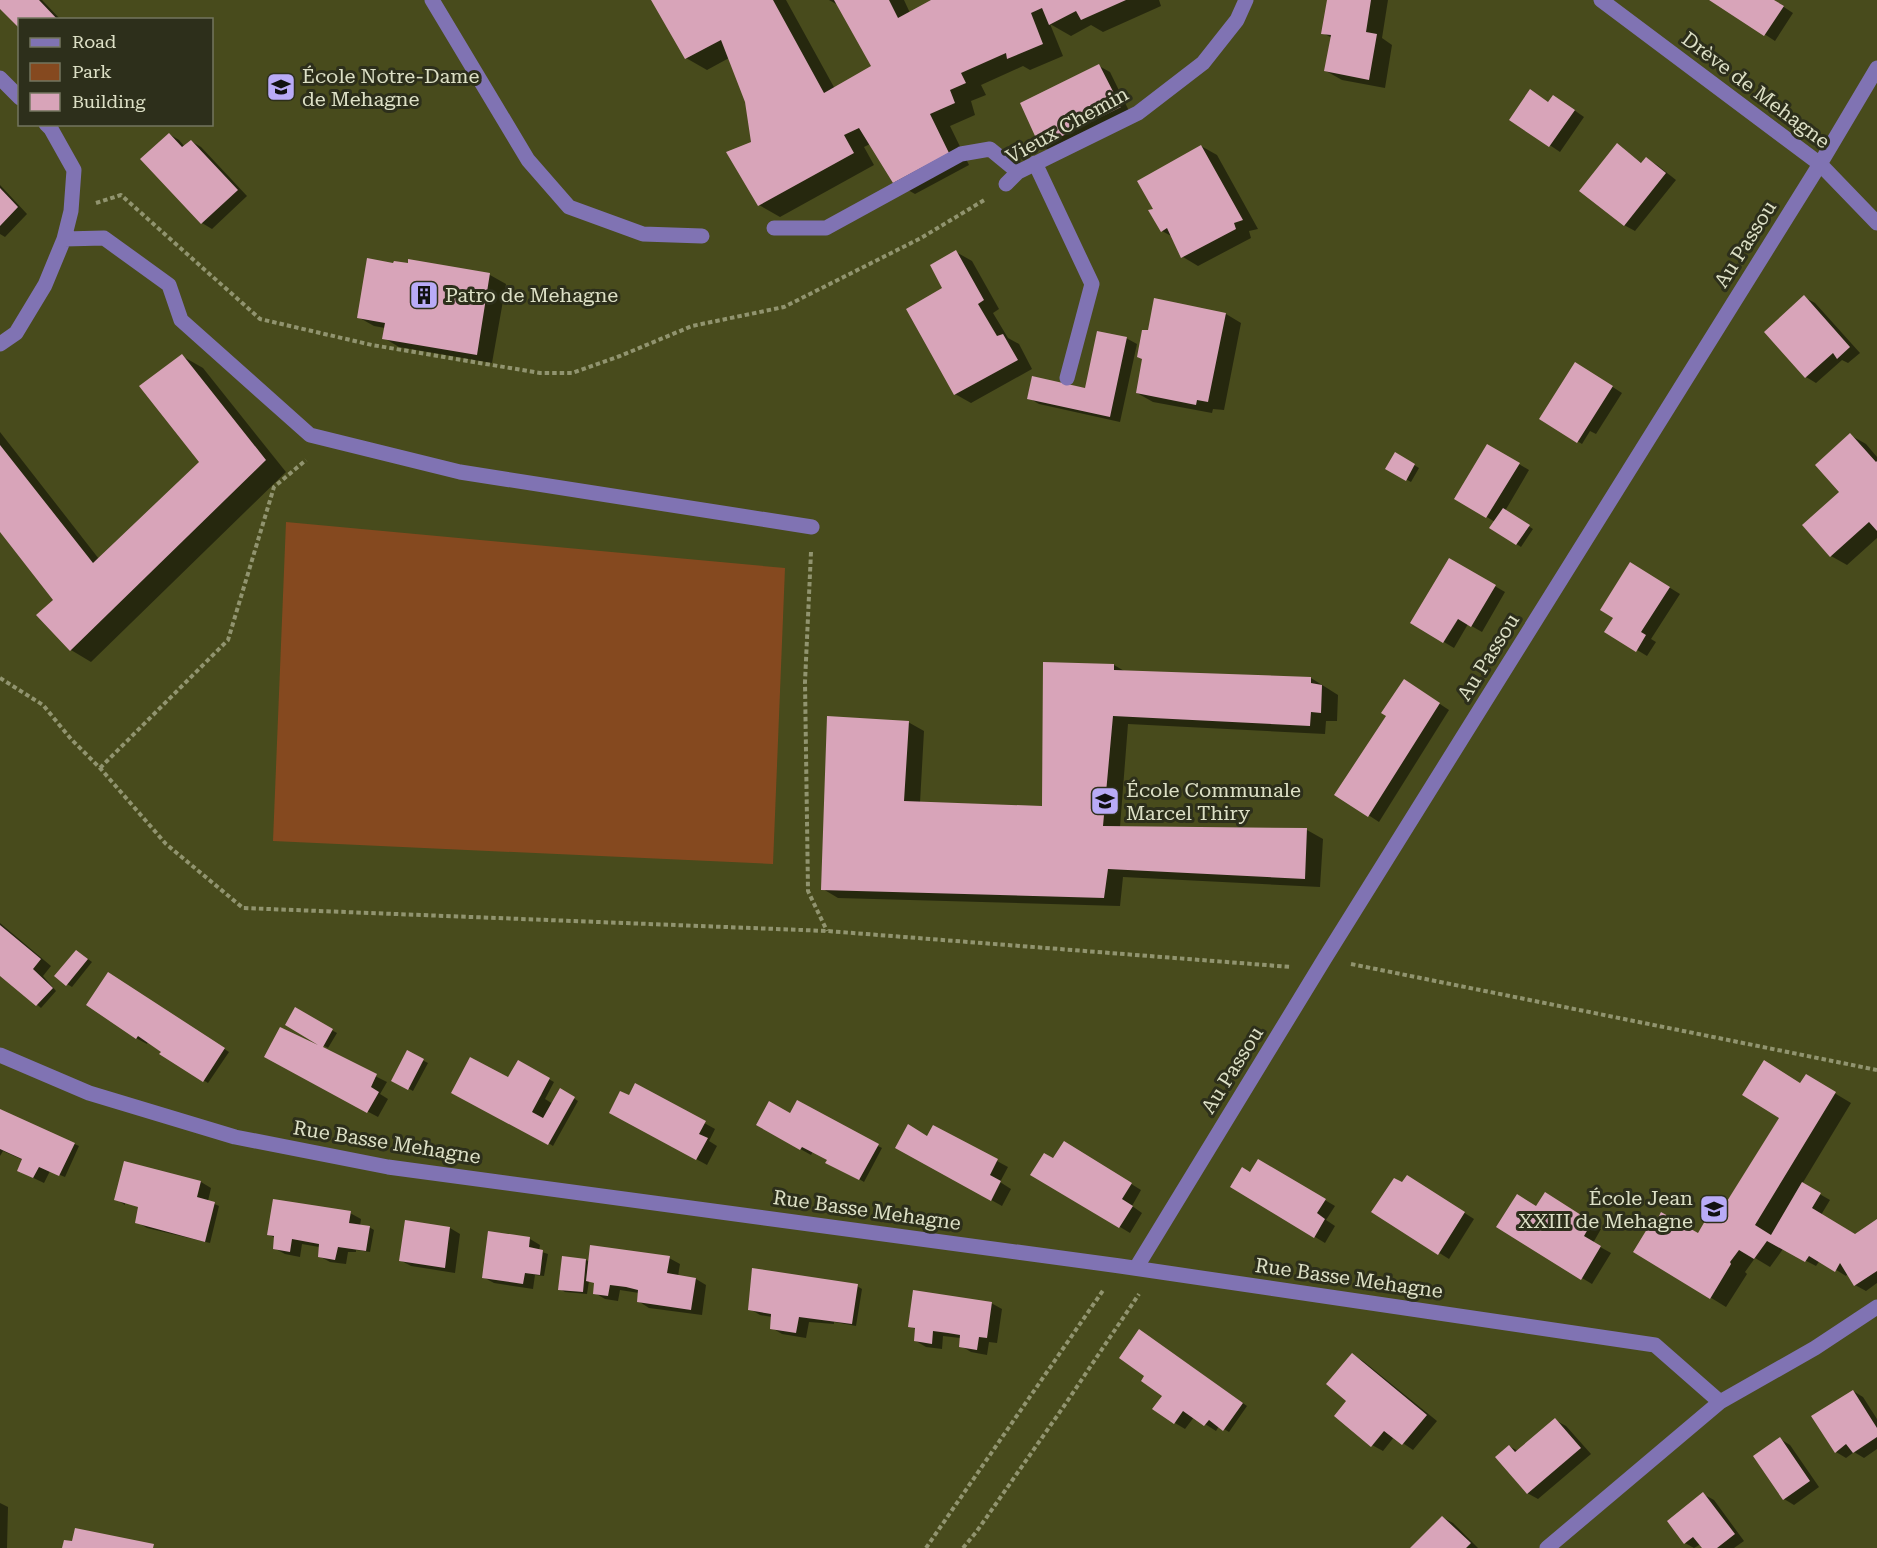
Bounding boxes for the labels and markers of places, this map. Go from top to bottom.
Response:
place label: École Notre-Dame de Mehagne [302,64,479,111]
school or university icon: École Notre-Dame de Mehagne [265,71,297,103]
building icon: Patro de Mehagne [408,279,440,311]
place label: Patro de Mehagne [445,283,618,307]
place label: École Communale Marcel Thiry [1126,778,1301,825]
school or university icon: École Communale Marcel Thiry [1089,785,1121,817]
place label: École Jean XXIII de Mehagne [1518,1186,1693,1233]
school or university icon: École Jean XXIII de Mehagne [1698,1193,1730,1225]

